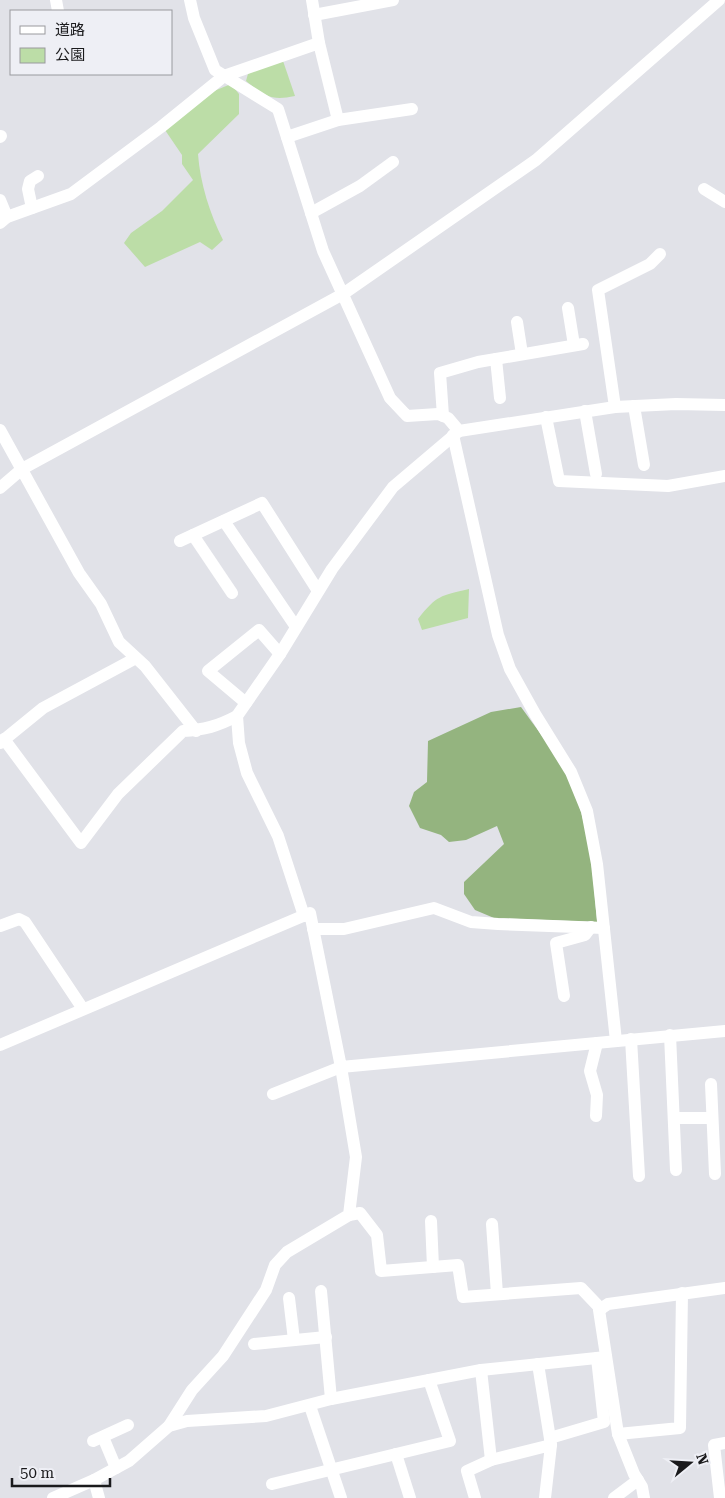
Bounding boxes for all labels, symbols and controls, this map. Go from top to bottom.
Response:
legend [10,10,172,75]
text: 道路 [55,21,85,39]
text: 公園 [55,46,85,64]
north arrow [665,1438,715,1488]
text: N [693,1451,712,1467]
scale bar [12,1456,110,1488]
text: 50 m [20,1464,55,1482]

